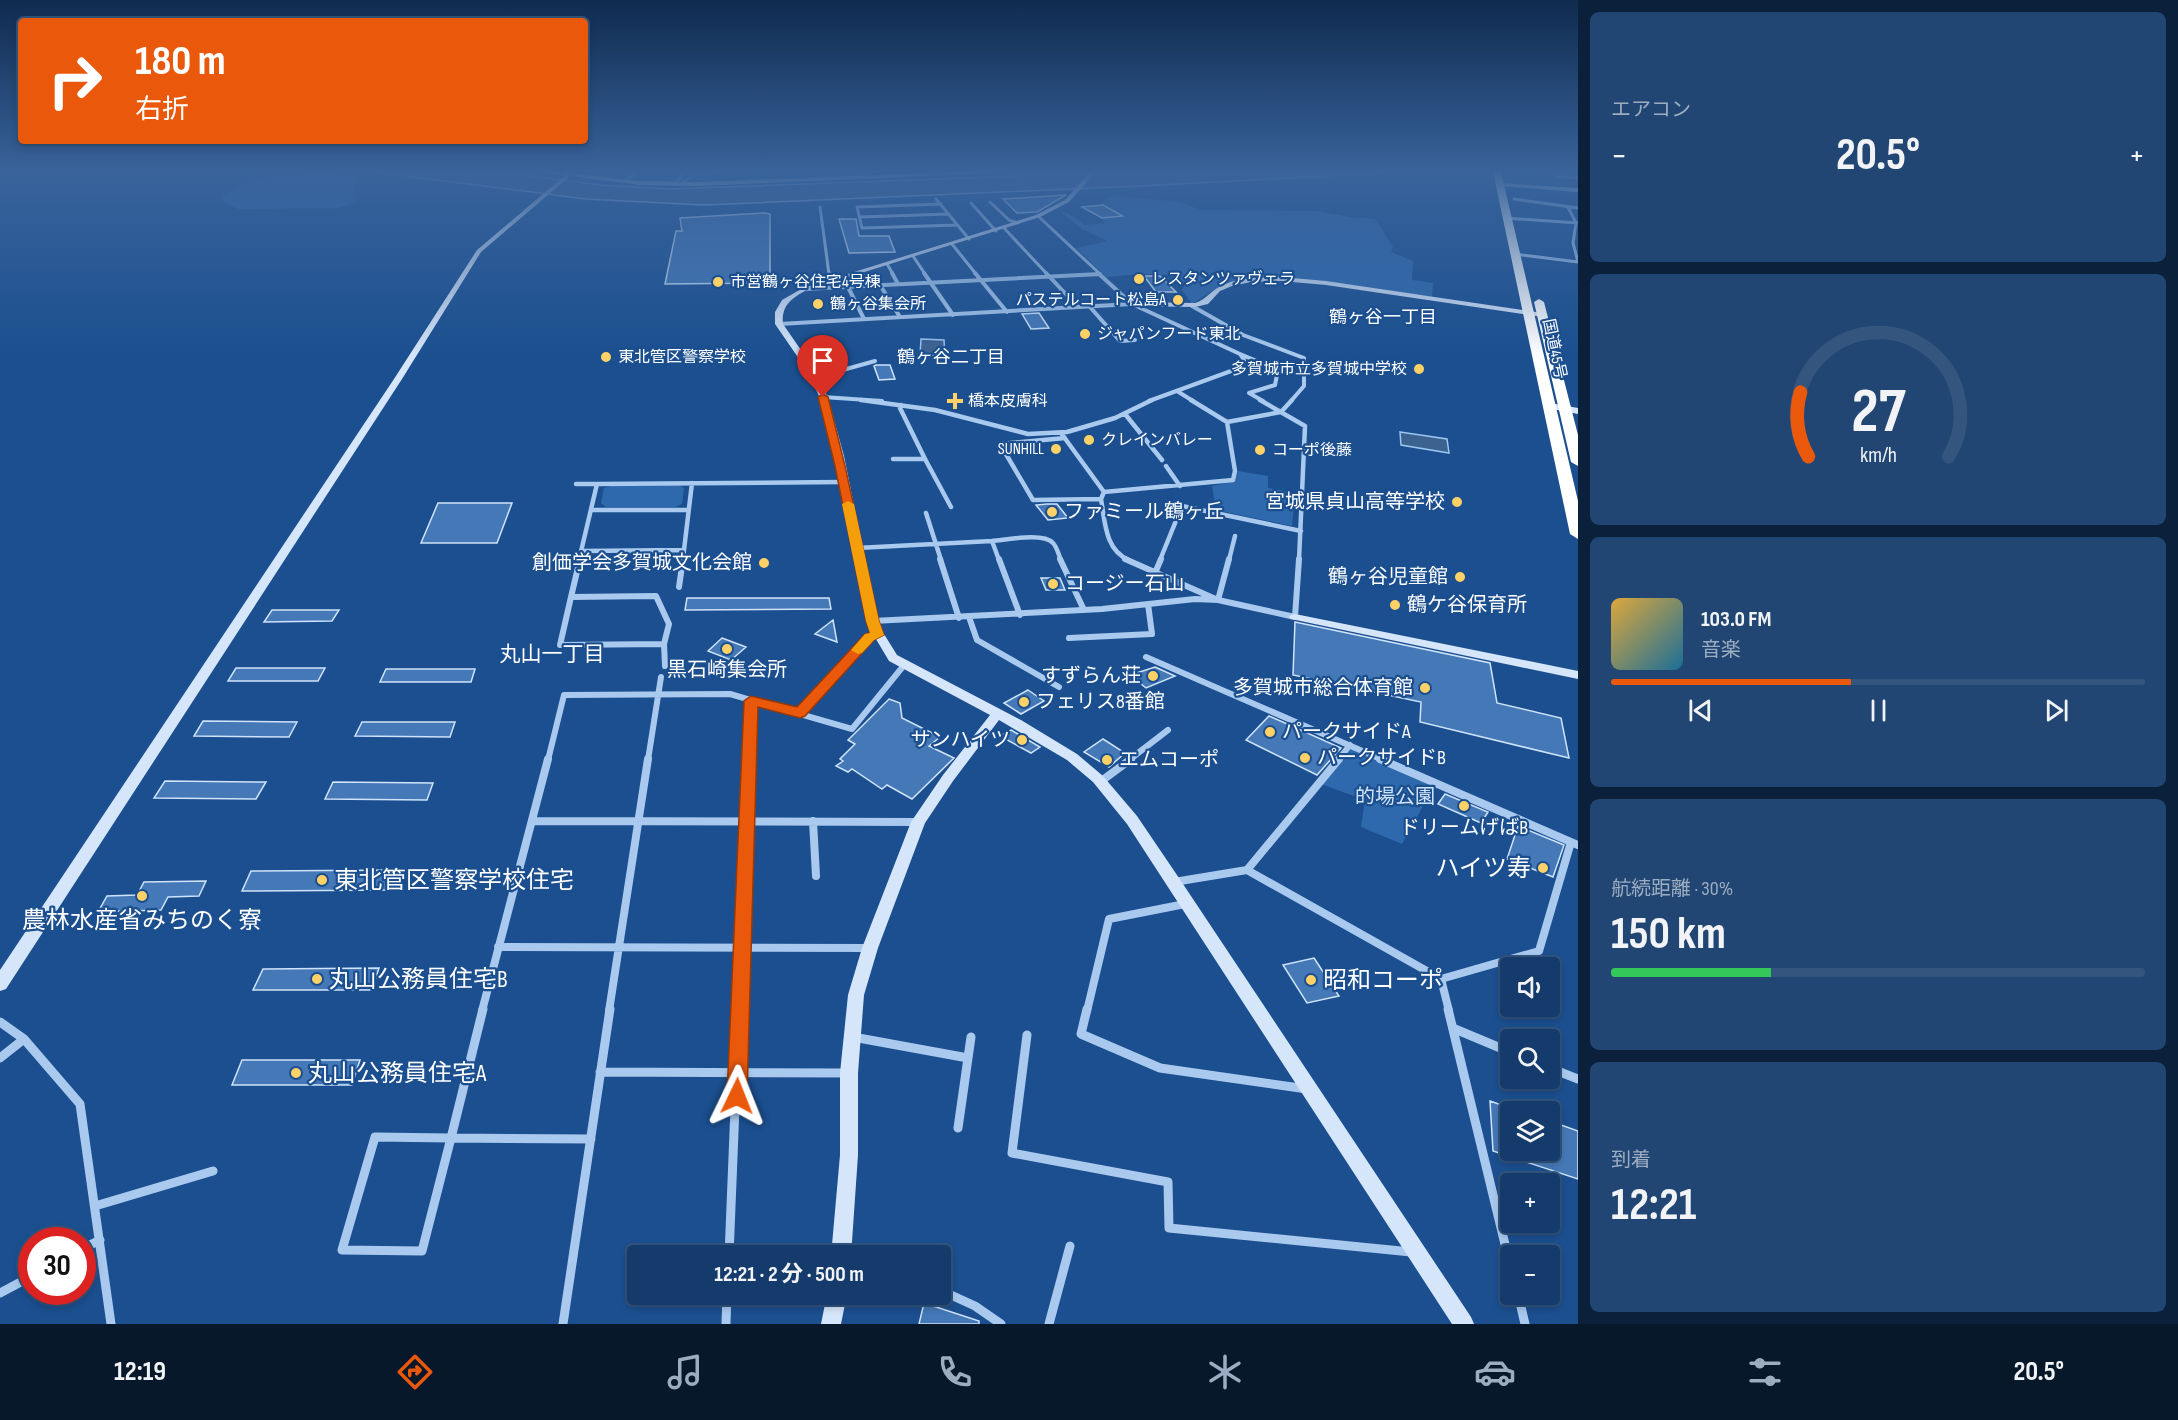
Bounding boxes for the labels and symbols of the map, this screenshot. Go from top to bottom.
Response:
place label: レスタンツァヴェラ [1151,270,1295,289]
marker: レスタンツァヴェラ [1132,272,1146,286]
place label: 市営鶴ヶ谷住宅4号棟 [730,273,881,292]
marker: 市営鶴ヶ谷住宅4号棟 [711,275,725,289]
place label: パステルコート松島A [1015,291,1166,310]
marker: パステルコート松島A [1171,293,1185,307]
place label: 鶴ヶ谷集会所 [830,295,926,314]
marker: 鶴ヶ谷集会所 [811,297,825,311]
district label: 鶴ヶ谷一丁目 [1329,307,1437,328]
street label: 国道45号 [1538,317,1570,381]
place label: ジャパンフード東北 [1097,325,1241,344]
marker: ジャパンフード東北 [1078,327,1092,341]
pin [797,335,848,397]
district label: 鶴ヶ谷二丁目 [897,347,1005,368]
place label: 東北管区警察学校 [618,348,746,367]
marker: 東北管区警察学校 [599,350,613,364]
place label: 多賀城市立多賀城中学校 [1231,360,1407,379]
marker: 多賀城市立多賀城中学校 [1412,362,1426,376]
marker: 橋本皮膚科 [946,392,964,410]
place label: 橋本皮膚科 [968,392,1048,411]
place label: クレインバレー [1101,431,1213,450]
marker: クレインバレー [1082,433,1096,447]
place label: SUNHILL [998,440,1044,459]
place label: コーポ後藤 [1272,441,1352,460]
marker: SUNHILL [1049,442,1063,456]
marker: コーポ後藤 [1253,443,1267,457]
place label: 宮城県貞山高等学校 [1265,490,1445,514]
marker: 宮城県貞山高等学校 [1450,495,1464,509]
place label: ファミール鶴ヶ丘 [1064,500,1224,524]
marker: ファミール鶴ヶ丘 [1045,505,1059,519]
place label: 創価学会多賀城文化会館 [532,551,752,575]
marker: 創価学会多賀城文化会館 [757,556,771,570]
place label: 鶴ヶ谷児童館 [1328,565,1448,589]
marker: 鶴ヶ谷児童館 [1453,570,1467,584]
place label: コージー石山 [1065,572,1185,596]
marker: コージー石山 [1046,577,1060,591]
place label: 鶴ケ谷保育所 [1407,593,1527,617]
marker: 鶴ケ谷保育所 [1388,598,1402,612]
district label: 丸山一丁目 [500,642,605,667]
marker: 黒石崎集会所 [720,642,734,656]
place label: 黒石崎集会所 [667,658,787,682]
place label: すずらん荘 [1041,664,1141,688]
marker: すずらん荘 [1146,669,1160,683]
place label: 多賀城市総合体育館 [1233,676,1413,700]
marker: 多賀城市総合体育館 [1418,681,1432,695]
place label: フェリス8番館 [1036,690,1165,714]
marker: フェリス8番館 [1017,695,1031,709]
place label: パークサイドA [1282,720,1411,744]
marker: パークサイドA [1263,725,1277,739]
place label: サンハイツ [910,728,1010,752]
marker: サンハイツ [1015,733,1029,747]
place label: パークサイドB [1317,746,1446,770]
place label: エムコーポ [1119,748,1219,772]
marker: パークサイドB [1298,751,1312,765]
marker: エムコーポ [1100,753,1114,767]
park label: 的場公園 [1355,785,1435,809]
marker: ドリームげばB [1457,799,1471,813]
place label: ドリームげばB [1400,816,1528,840]
place label: ハイツ寿 [1435,854,1531,883]
marker: ハイツ寿 [1536,861,1550,875]
place label: 東北管区警察学校住宅 [334,866,574,895]
marker: 東北管区警察学校住宅 [315,873,329,887]
marker: 農林水産省みちのく寮 [135,889,149,903]
place label: 農林水産省みちのく寮 [22,906,262,935]
place label: 丸山公務員住宅B [329,965,508,994]
place label: 昭和コーポ [1323,966,1443,995]
marker: 丸山公務員住宅B [310,972,324,986]
marker: 昭和コーポ [1304,973,1318,987]
place label: 丸山公務員住宅A [308,1059,487,1088]
position arrow [705,1064,769,1128]
marker: 丸山公務員住宅A [289,1066,303,1080]
speed limit sign: 30 [18,1227,96,1305]

